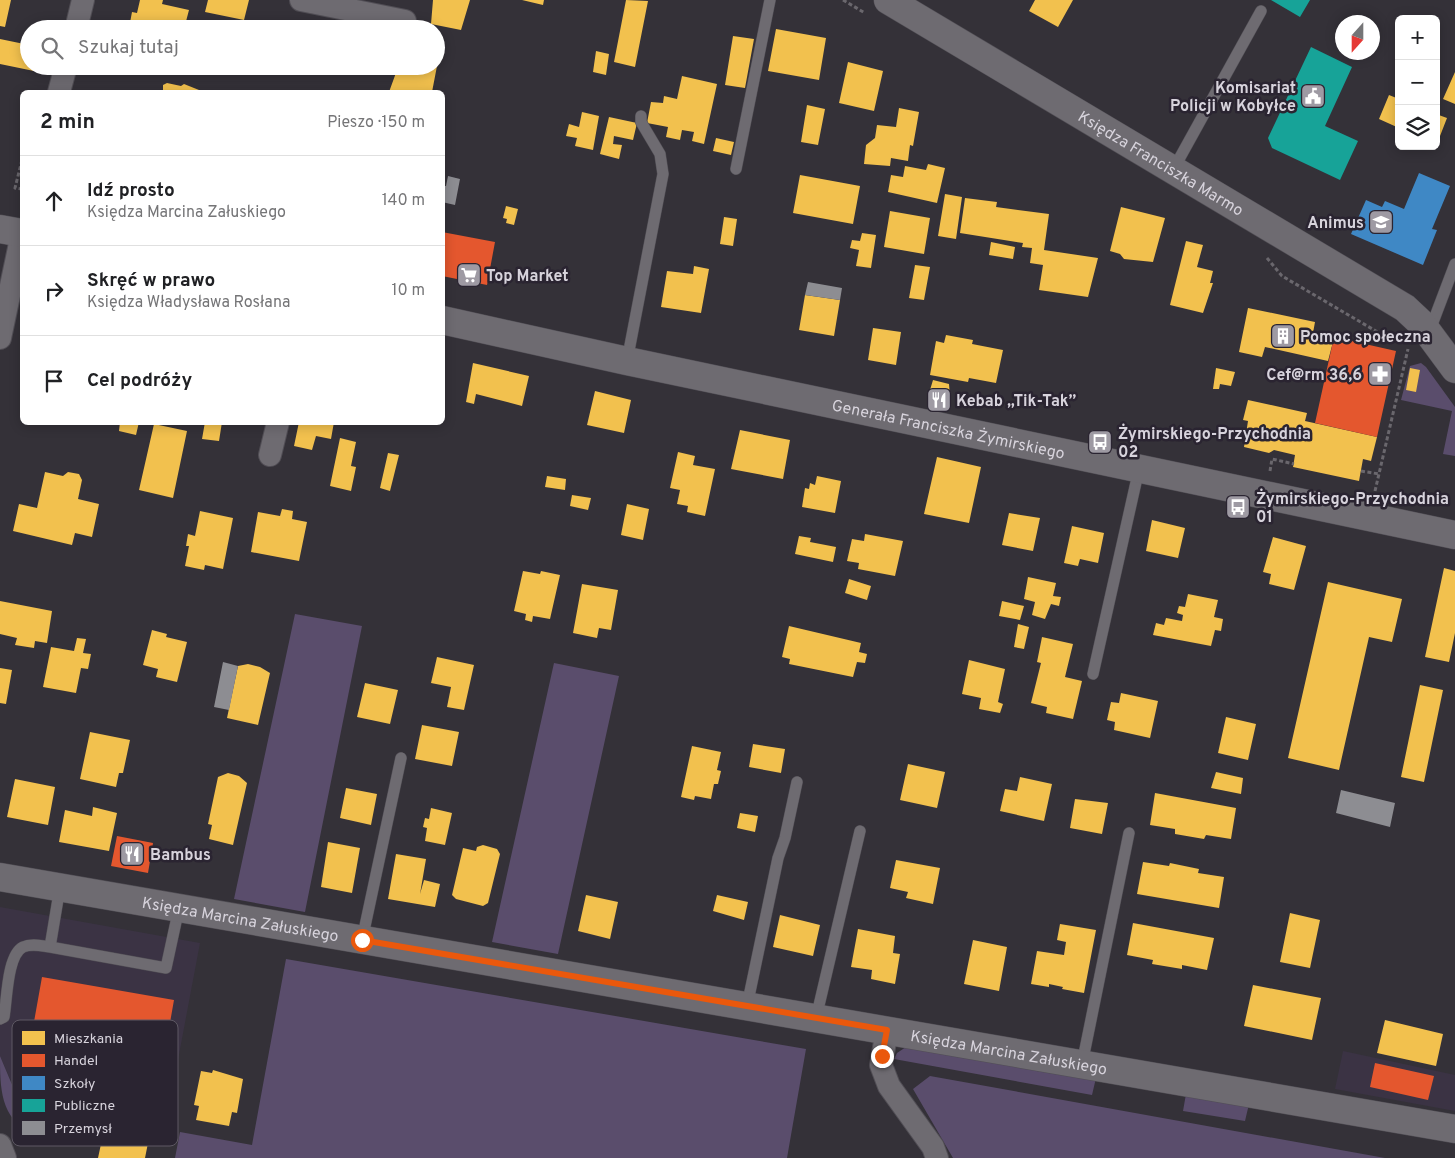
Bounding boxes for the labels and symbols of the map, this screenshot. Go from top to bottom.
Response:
north arrow [1335,15,1380,60]
place label: Komisariat Policji w Kobyłce [1170,79,1296,117]
public building icon: Komisariat Policji w Kobyłce [1300,83,1326,109]
street label: Księdza Franciszka Marmo [1074,107,1247,222]
school or university icon: Animus [1368,209,1394,235]
place label: Animus [1307,214,1364,234]
supermarket icon: Top Market [456,262,482,288]
place label: Top Market [486,267,569,287]
building icon: Pomoc społeczna [1270,323,1296,349]
place label: Pomoc społeczna [1300,328,1431,348]
pharmacy icon: Cef@rm 36,6 [1367,361,1393,387]
place label: Cef@rm 36,6 [1266,366,1362,386]
restaurant icon: Kebab „Tik-Tak” [926,387,952,413]
place label: Kebab „Tik-Tak” [956,392,1076,412]
street label: Generała Franciszka Żymirskiego [830,396,1066,465]
place label: Żymirskiego-Przychodnia 02 [1118,423,1311,463]
bus stop icon: Żymirskiego-Przychodnia 02 [1087,429,1113,455]
place label: Żymirskiego-Przychodnia 01 [1256,488,1449,528]
bus stop icon: Żymirskiego-Przychodnia 01 [1225,494,1251,520]
restaurant icon: Bambus [119,841,145,867]
place label: Bambus [150,846,211,866]
street label: Księdza Marcina Załuskiego [140,894,340,947]
route start [351,929,374,952]
legend [12,1020,178,1146]
street label: Księdza Marcina Załuskiego [909,1027,1109,1081]
text: Mieszkania [54,1031,123,1048]
route end [871,1045,894,1068]
text: Handel [54,1053,98,1070]
text: Szkoły [54,1076,95,1093]
text: Publiczne [54,1098,115,1115]
text: Przemysł [54,1121,112,1138]

